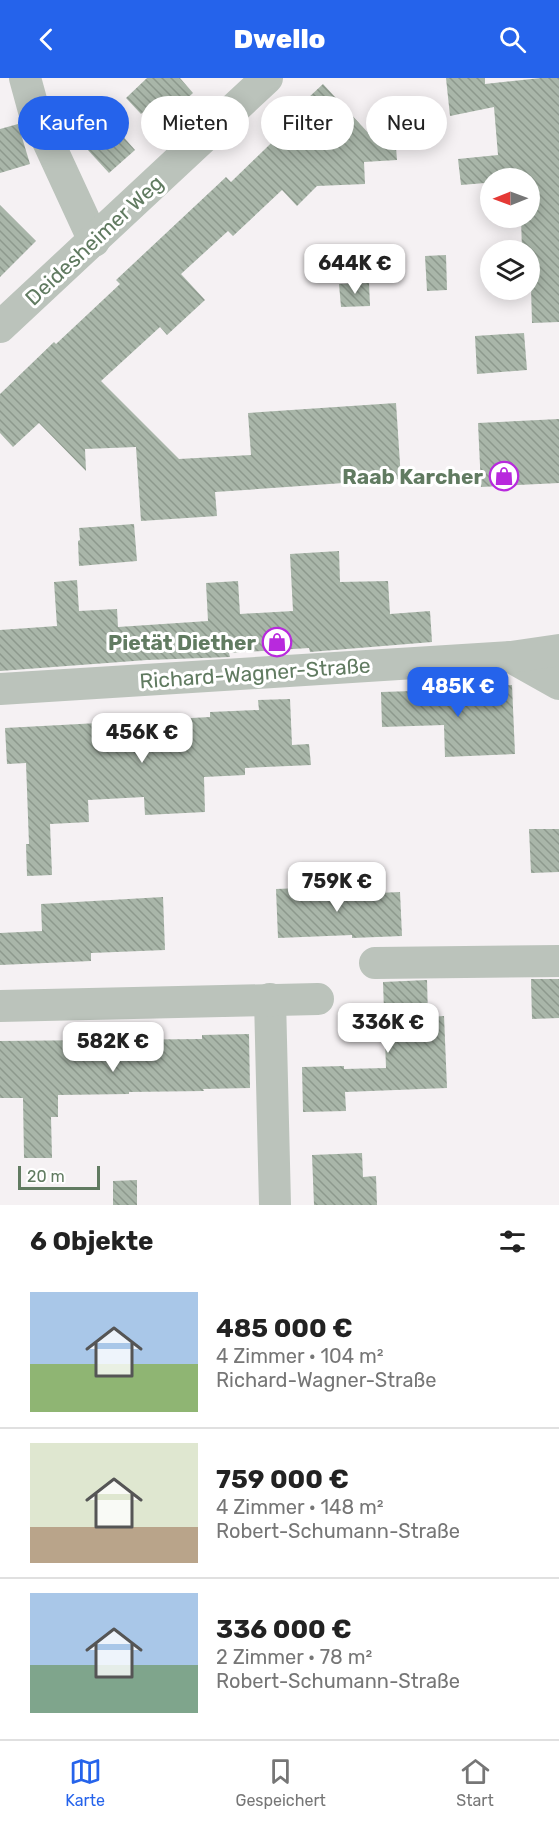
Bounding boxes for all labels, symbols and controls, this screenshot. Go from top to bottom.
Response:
icon: back [30,23,63,56]
text: Dwello [233,23,326,55]
icon: search [496,23,529,56]
chip: Kaufen [18,96,129,150]
chip: Mieten [141,96,249,150]
chip: Filter [261,96,354,150]
chip: Neu [366,96,447,150]
north arrow [480,168,540,228]
map controls [480,168,540,300]
street label: Deidesheimer Weg [20,170,168,310]
button: layers [480,240,540,300]
pin: 644K € [306,244,404,295]
text: 644K € [318,251,392,275]
shop icon: Raab Karcher [488,460,520,492]
place label: Raab Karcher [342,464,483,489]
shop icon: Pietät Diether [261,626,293,658]
place label: Pietät Diether [108,630,256,655]
street label: Richard-Wagner-Straße [139,652,371,694]
pin: 485K € [409,667,507,718]
text: 485K € [421,674,495,698]
pin: 456K € [93,713,191,764]
text: 456K € [106,720,178,744]
pin: 759K € [288,862,386,913]
text: 759K € [302,869,372,893]
pin: 336K € [339,1003,437,1054]
text: 336K € [352,1010,424,1034]
pin: 582K € [64,1022,162,1073]
text: 582K € [77,1029,149,1053]
scale bar [18,1163,100,1190]
text: 20 m [27,1167,65,1186]
icon: filters [496,1225,529,1258]
text: 6 Objekte [30,1226,154,1257]
text: 485 000 € [216,1313,353,1344]
icon: home [78,1316,150,1388]
text: 4 Zimmer · 104 m² [216,1344,384,1368]
text: Richard-Wagner-Straße [216,1368,437,1392]
text: 759 000 € [216,1464,349,1495]
icon: home [78,1467,150,1539]
text: 4 Zimmer · 148 m² [216,1495,384,1519]
text: Robert-Schumann-Straße [216,1519,460,1543]
text: 336 000 € [216,1614,352,1645]
icon: home [78,1617,150,1689]
text: 2 Zimmer · 78 m² [216,1645,372,1669]
text: Robert-Schumann-Straße [216,1669,460,1693]
tab: Karte [65,1755,105,1810]
tab: Gespeichert [235,1755,326,1810]
tab: Start [456,1755,494,1810]

